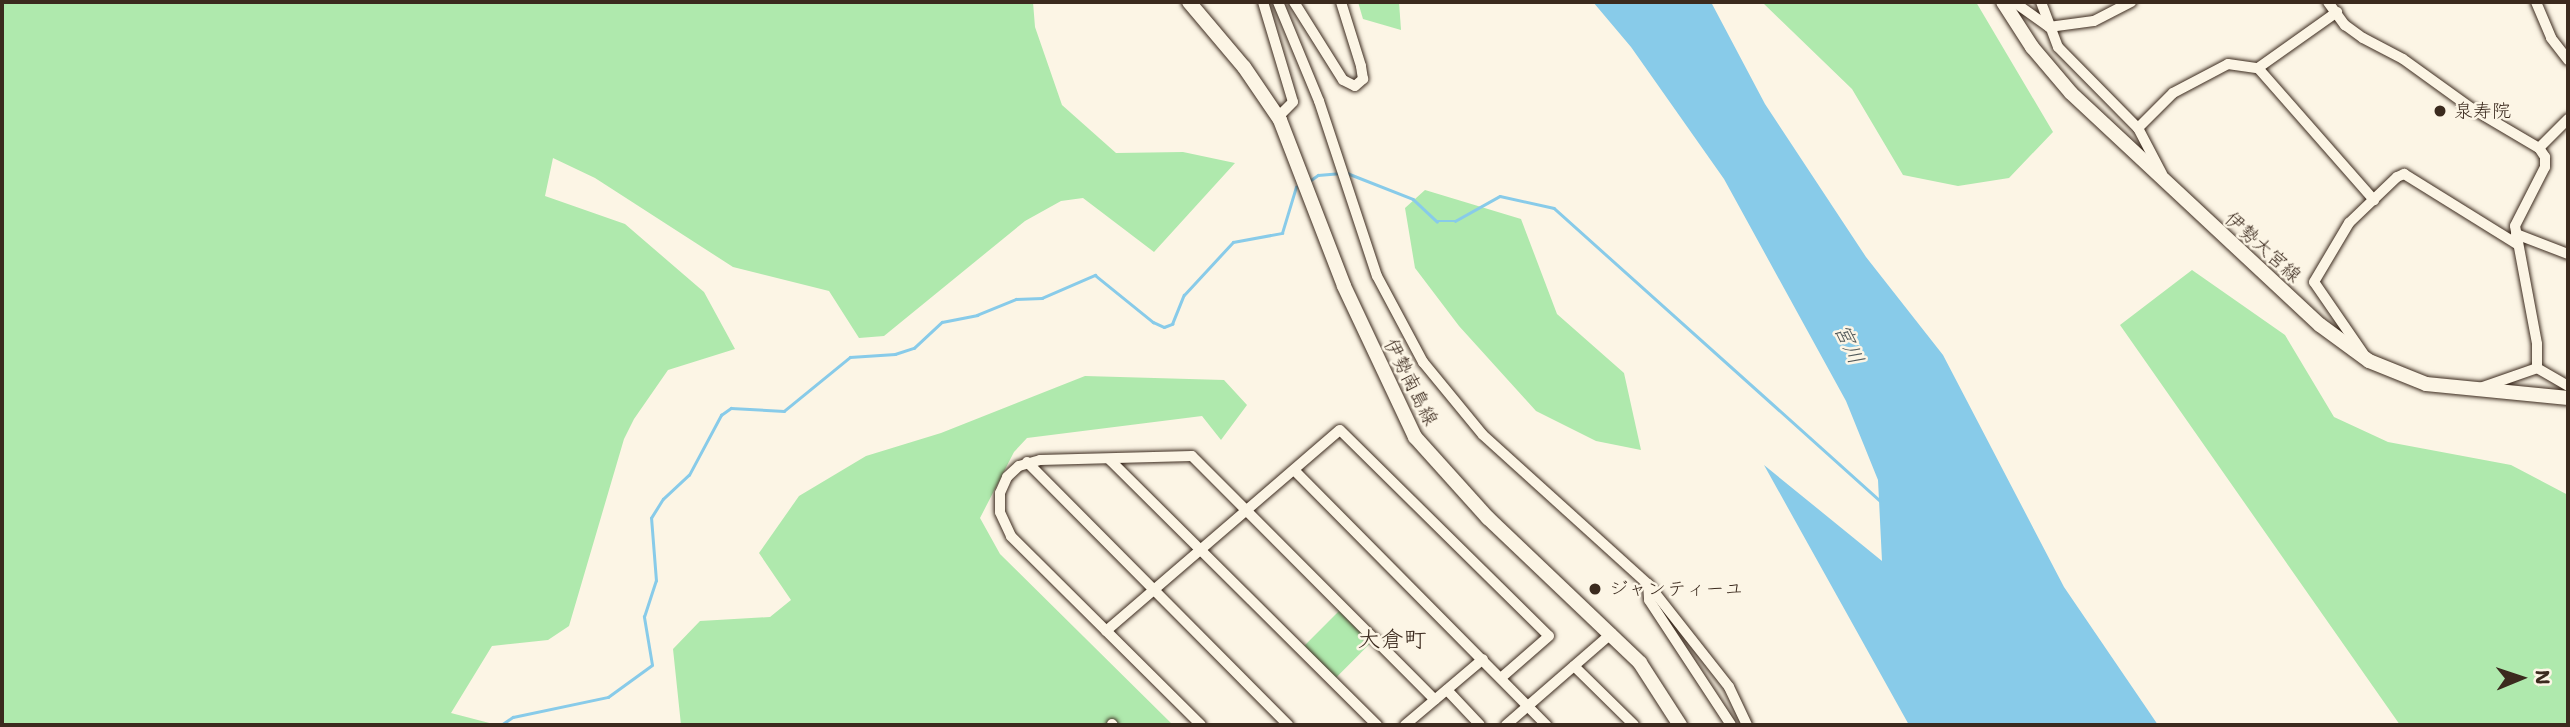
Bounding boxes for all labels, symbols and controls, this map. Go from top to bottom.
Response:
place label: 泉寿院 [2454,100,2511,122]
marker: 泉寿院 [2432,103,2448,119]
street label: 伊勢大宮線 [2220,207,2306,287]
water label: 宮川 [1829,320,1869,368]
street label: 伊勢南島線 [1379,335,1443,429]
place label: ジャンティーユ [1609,578,1742,600]
marker: ジャンティーユ [1587,581,1603,597]
district label: 大倉町 [1358,625,1426,653]
north arrow [2486,643,2556,713]
text: N [2530,669,2555,685]

